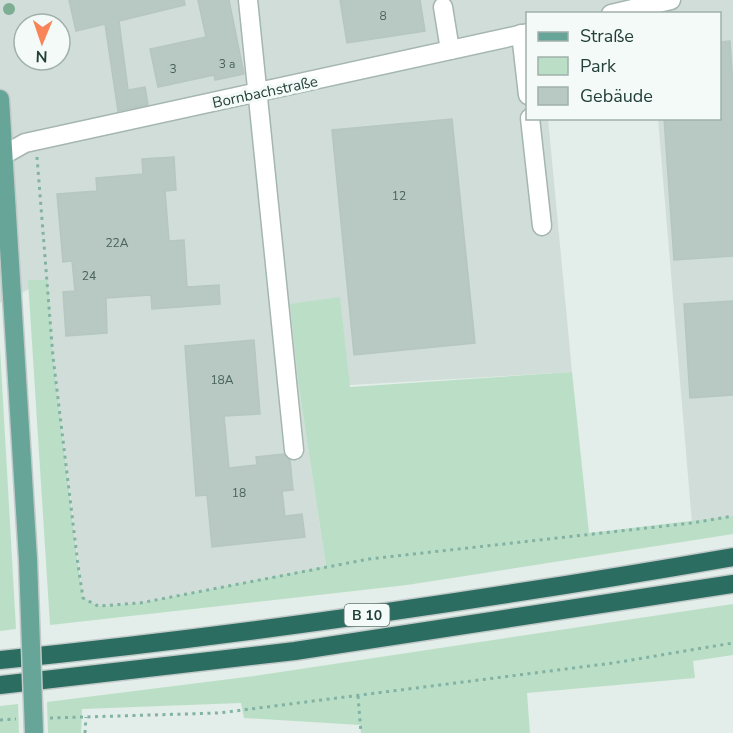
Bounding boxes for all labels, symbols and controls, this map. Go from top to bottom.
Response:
house number: 8 [379,8,387,24]
north arrow [12,12,72,72]
legend [526,12,721,120]
text: Straße [580,24,634,48]
text: N [35,45,48,67]
text: Park [580,54,617,78]
house number: 3 a [219,56,235,72]
house number: 3 [169,61,177,77]
street label: Bornbachstraße [210,71,320,113]
text: Gebäude [580,84,653,108]
house number: 12 [392,188,406,204]
house number: 22A [105,235,129,251]
house number: 24 [82,268,96,284]
house number: 18A [210,372,234,388]
house number: 18 [232,485,246,501]
road number: B 10 [344,604,389,626]

